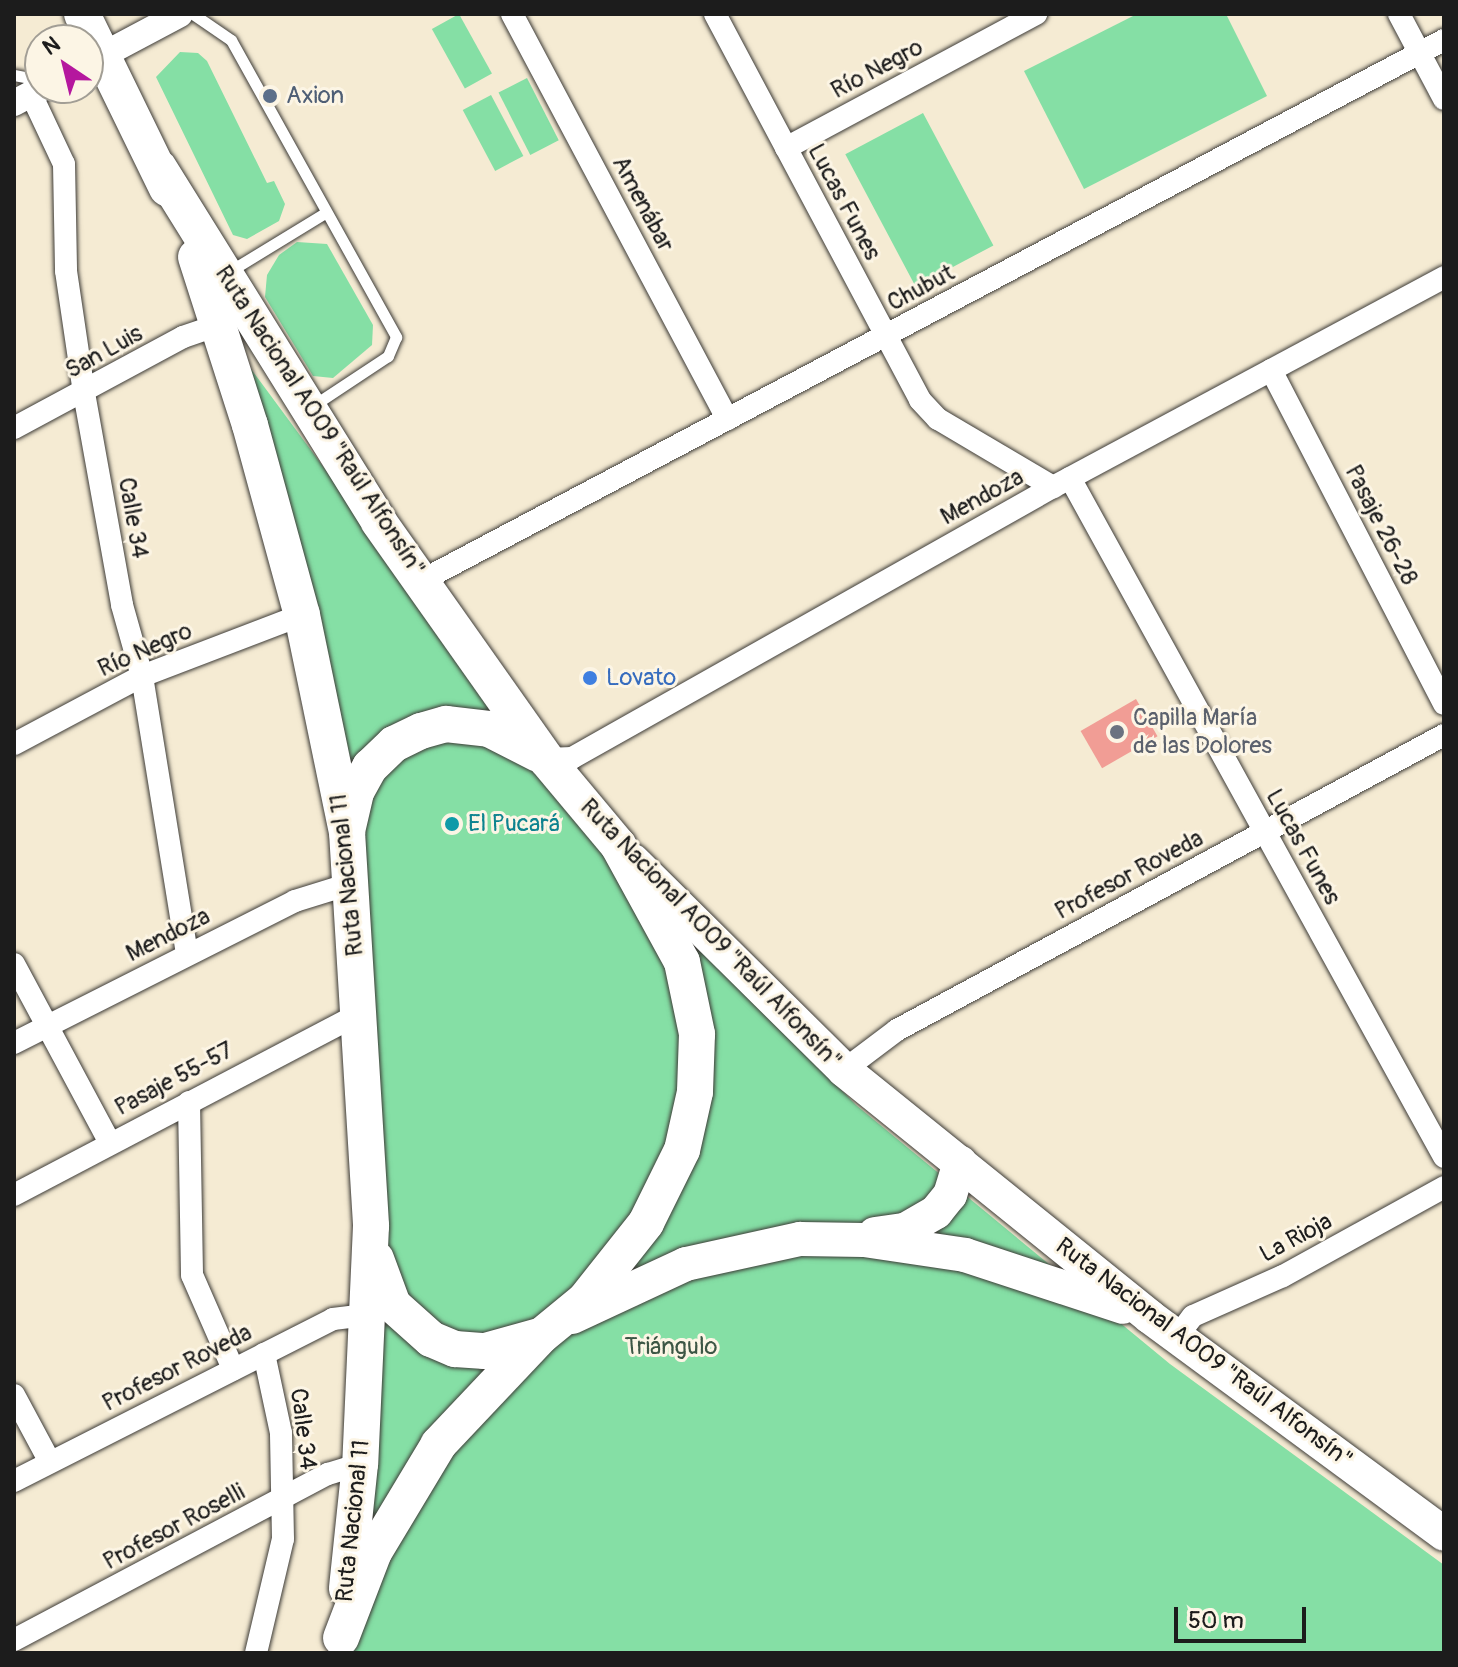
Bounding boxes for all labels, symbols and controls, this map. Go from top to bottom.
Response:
north arrow [24,24,104,104]
text: N [37,30,66,62]
street label: Río Negro [826,33,928,105]
place label: Axion [286,82,344,110]
marker: Axion [261,87,279,105]
street label: Lucas Funes [801,139,887,265]
street label: Amenábar [606,151,680,257]
street label: Chubut [883,258,959,318]
street label: Ruta Nacional A009 "Raúl Alfonsín" [209,260,431,582]
street label: San Luis [60,319,148,385]
street label: Pasaje 26-28 [1338,460,1424,590]
street label: Mendoza [936,463,1028,531]
street label: Calle 34 [112,475,154,561]
street label: Río Negro [94,617,196,683]
place label: Lovato [606,664,676,692]
marker: Lovato [581,669,599,687]
place label: Capilla María de las Dolores [1133,704,1272,760]
marker: Capilla María de las Dolores [1108,723,1126,741]
street label: Lucas Funes [1259,784,1347,910]
street label: Ruta Nacional 11 [324,792,370,958]
street label: Ruta Nacional A009 "Raúl Alfonsín" [574,793,848,1075]
place label: El Pucará [468,810,560,838]
marker: El Pucará [443,815,461,833]
street label: Profesor Roveda [1050,824,1208,926]
street label: Mendoza [121,902,215,968]
street label: Pasaje 55-57 [110,1036,238,1122]
street label: La Rioja [1255,1207,1337,1269]
street label: Ruta Nacional A009 "Raúl Alfonsín" [1050,1232,1358,1474]
street label: Profesor Roveda [98,1318,256,1418]
park label: Triángulo [625,1333,717,1361]
street label: Calle 34 [284,1387,322,1471]
street label: Ruta Nacional 11 [330,1438,376,1604]
street label: Profesor Roselli [98,1478,250,1576]
scale bar [1178,1591,1310,1641]
text: 50 m [1188,1606,1244,1635]

